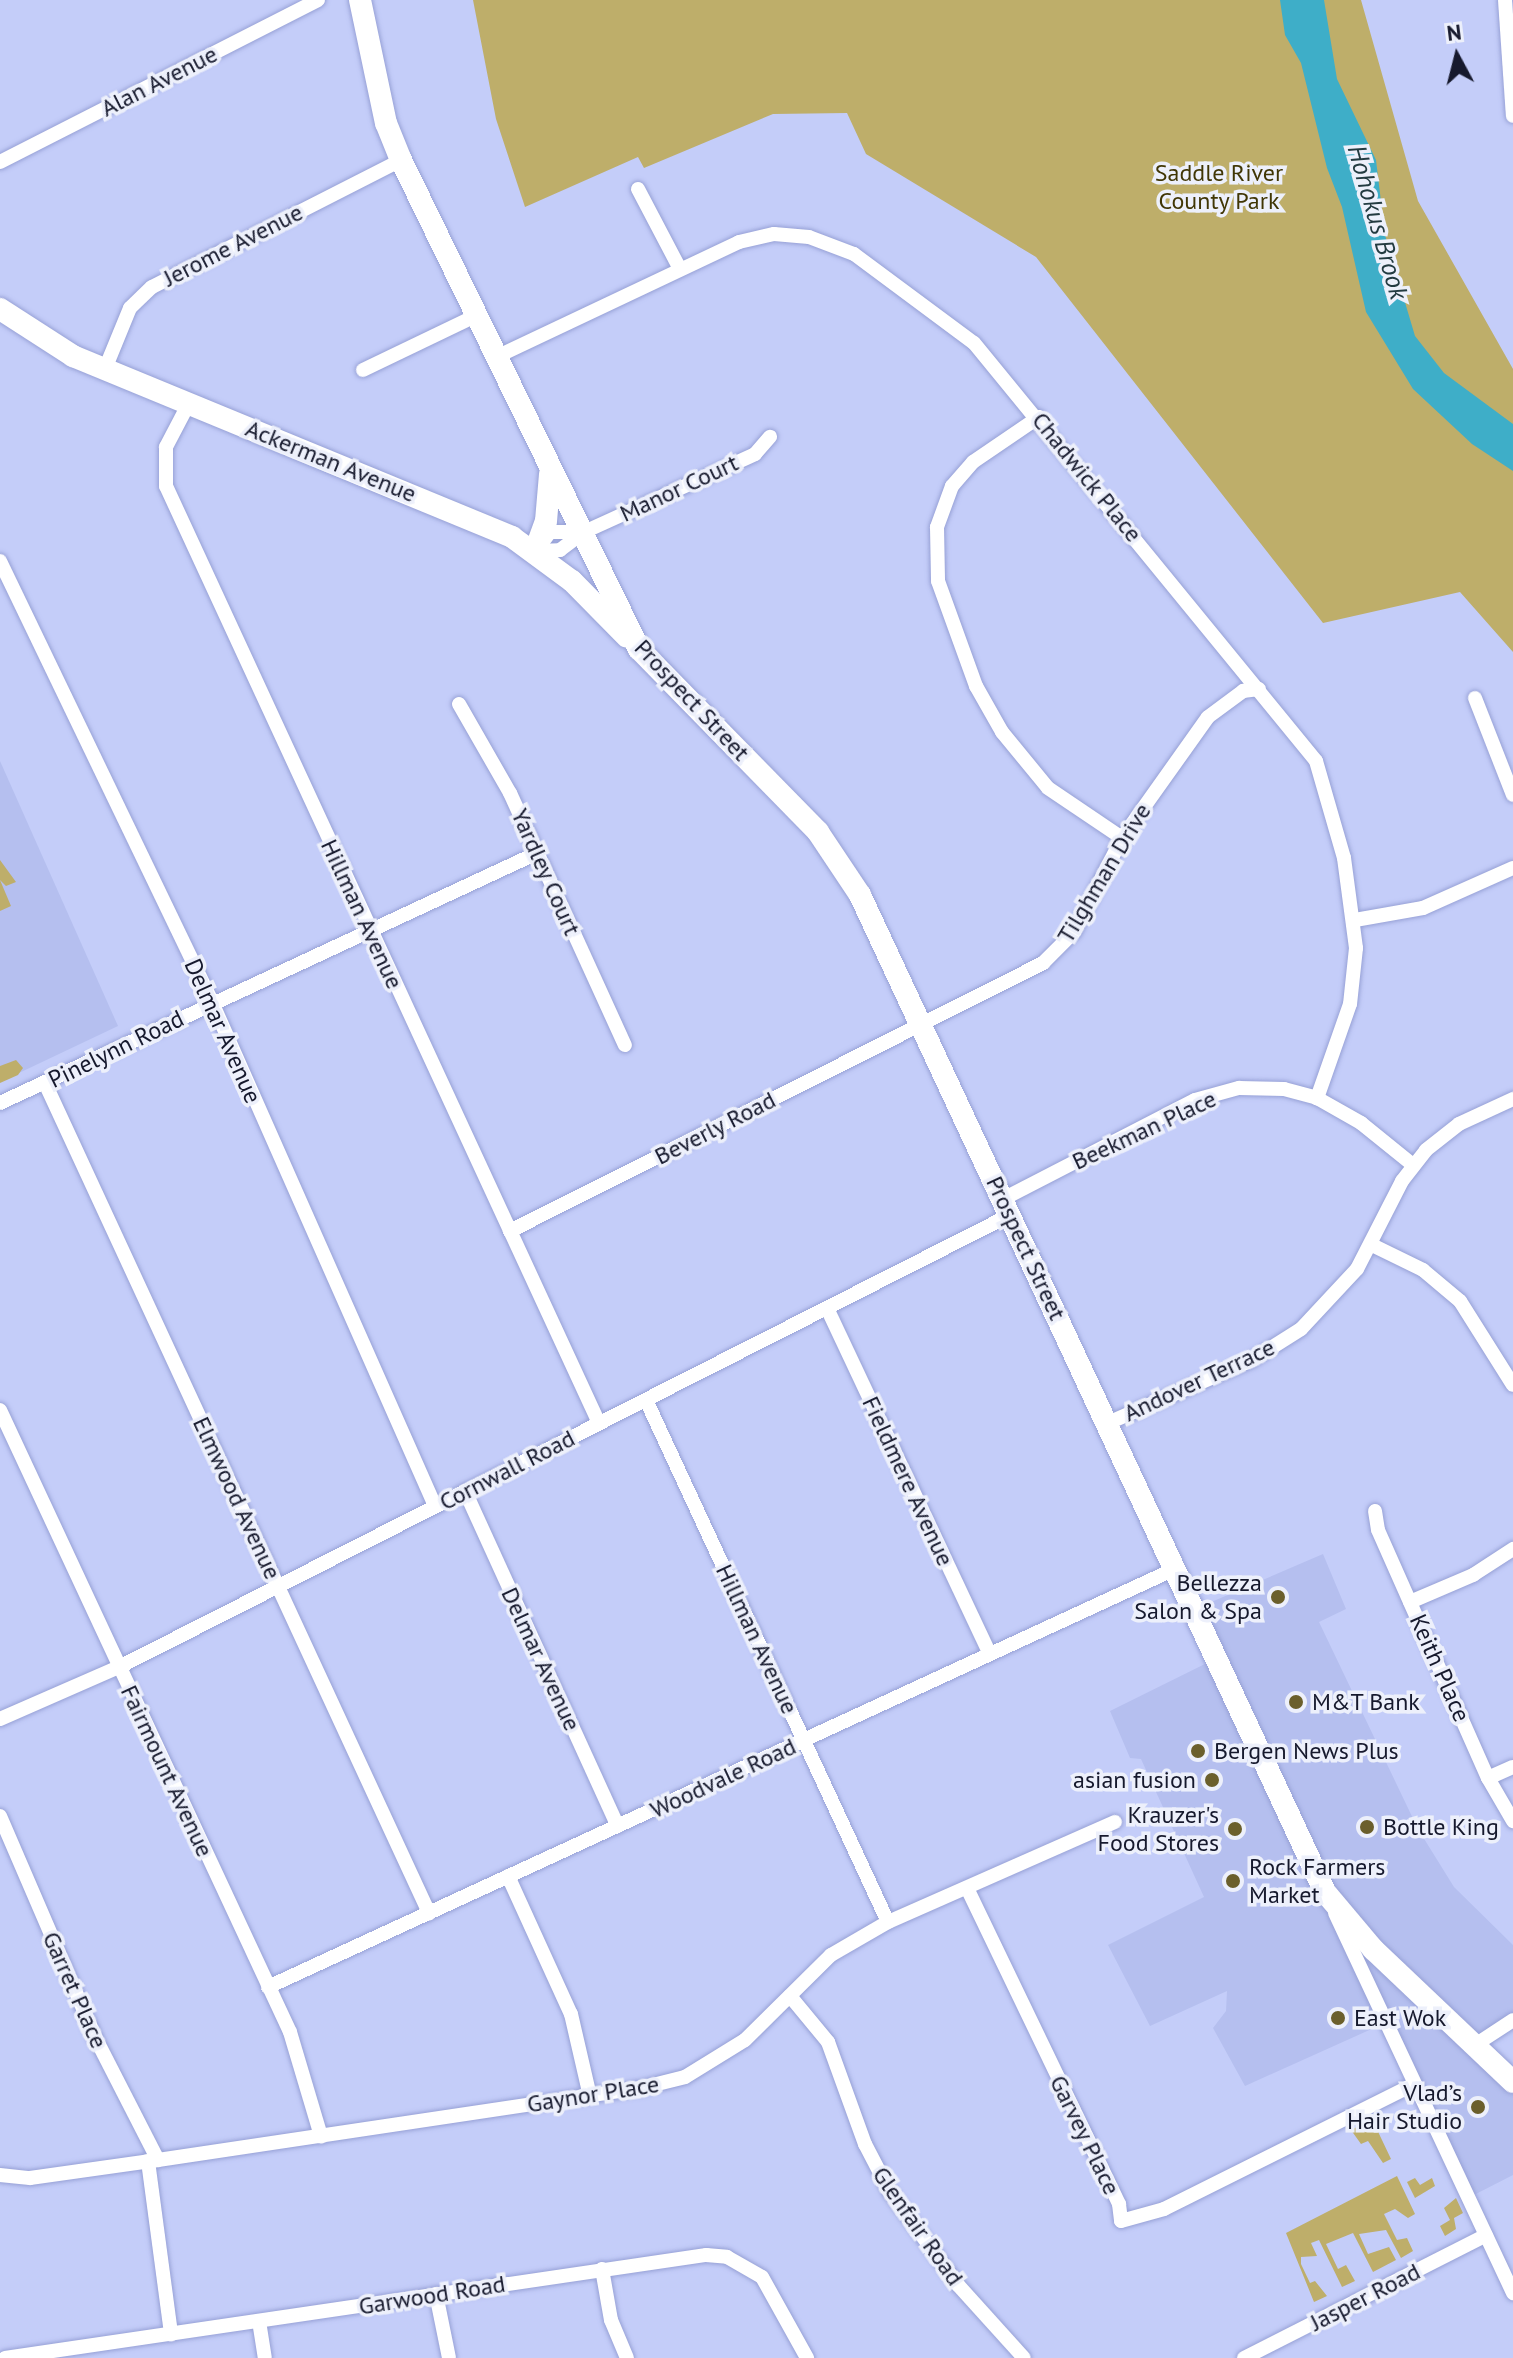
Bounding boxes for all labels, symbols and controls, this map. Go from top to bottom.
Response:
north arrow [1417,16,1497,96]
text: N [1445,17,1463,47]
street label: Alan Avenue [96,39,222,123]
water label: Hohokus Brook [1341,141,1415,303]
park label: Saddle River County Park [1155,159,1283,215]
street label: Jerome Avenue [158,197,308,293]
street label: Chadwick Place [1026,406,1148,548]
street label: Ackerman Avenue [241,414,421,508]
street label: Manor Court [615,448,743,528]
street label: Prospect Street [629,633,755,767]
street label: Tilghman Drive [1051,798,1157,948]
street label: Yardley Court [505,804,587,940]
street label: Hillman Avenue [315,834,409,994]
street label: Delmar Avenue [178,954,268,1108]
street label: Pinelynn Road [44,1004,188,1094]
street label: Beekman Place [1068,1084,1220,1176]
street label: Beverly Road [649,1085,781,1171]
street label: Prospect Street [980,1172,1072,1324]
street label: Andover Terrace [1119,1332,1279,1428]
street label: Fieldmere Avenue [856,1391,960,1571]
street label: Elmwood Avenue [187,1412,287,1584]
street label: Cornwall Road [435,1424,579,1516]
street label: Hillman Avenue [710,1559,804,1719]
place label: Bellezza Salon & Spa [1134,1569,1262,1625]
street label: Delmar Avenue [495,1582,587,1736]
marker: Bellezza Salon & Spa [1269,1588,1287,1606]
street label: Keith Place [1404,1610,1476,1726]
street label: Fairmount Avenue [114,1680,220,1862]
place label: M&T Bank [1312,1688,1421,1716]
marker: M&T Bank [1287,1693,1305,1711]
street label: Woodvale Road [646,1732,800,1824]
place label: Bergen News Plus [1214,1737,1399,1765]
marker: Bergen News Plus [1189,1742,1207,1760]
place label: asian fusion [1073,1766,1196,1794]
marker: asian fusion [1203,1771,1221,1789]
place label: Krauzer's Food Stores [1098,1801,1219,1857]
place label: Bottle King [1383,1813,1499,1841]
marker: Bottle King [1358,1818,1376,1836]
marker: Krauzer's Food Stores [1226,1820,1244,1838]
place label: Rock Farmers Market [1249,1853,1386,1909]
marker: Rock Farmers Market [1224,1872,1242,1890]
street label: Garret Place [37,1927,113,2053]
place label: East Wok [1354,2004,1447,2032]
marker: East Wok [1329,2009,1347,2027]
street label: Gaynor Place [525,2069,661,2119]
street label: Garvey Place [1044,2070,1126,2200]
place label: Vlad’s Hair Studio [1347,2079,1462,2135]
marker: Vlad’s Hair Studio [1469,2098,1487,2116]
street label: Glenfair Road [867,2161,969,2291]
street label: Jasper Road [1305,2257,1425,2337]
street label: Garwood Road [357,2269,507,2321]

